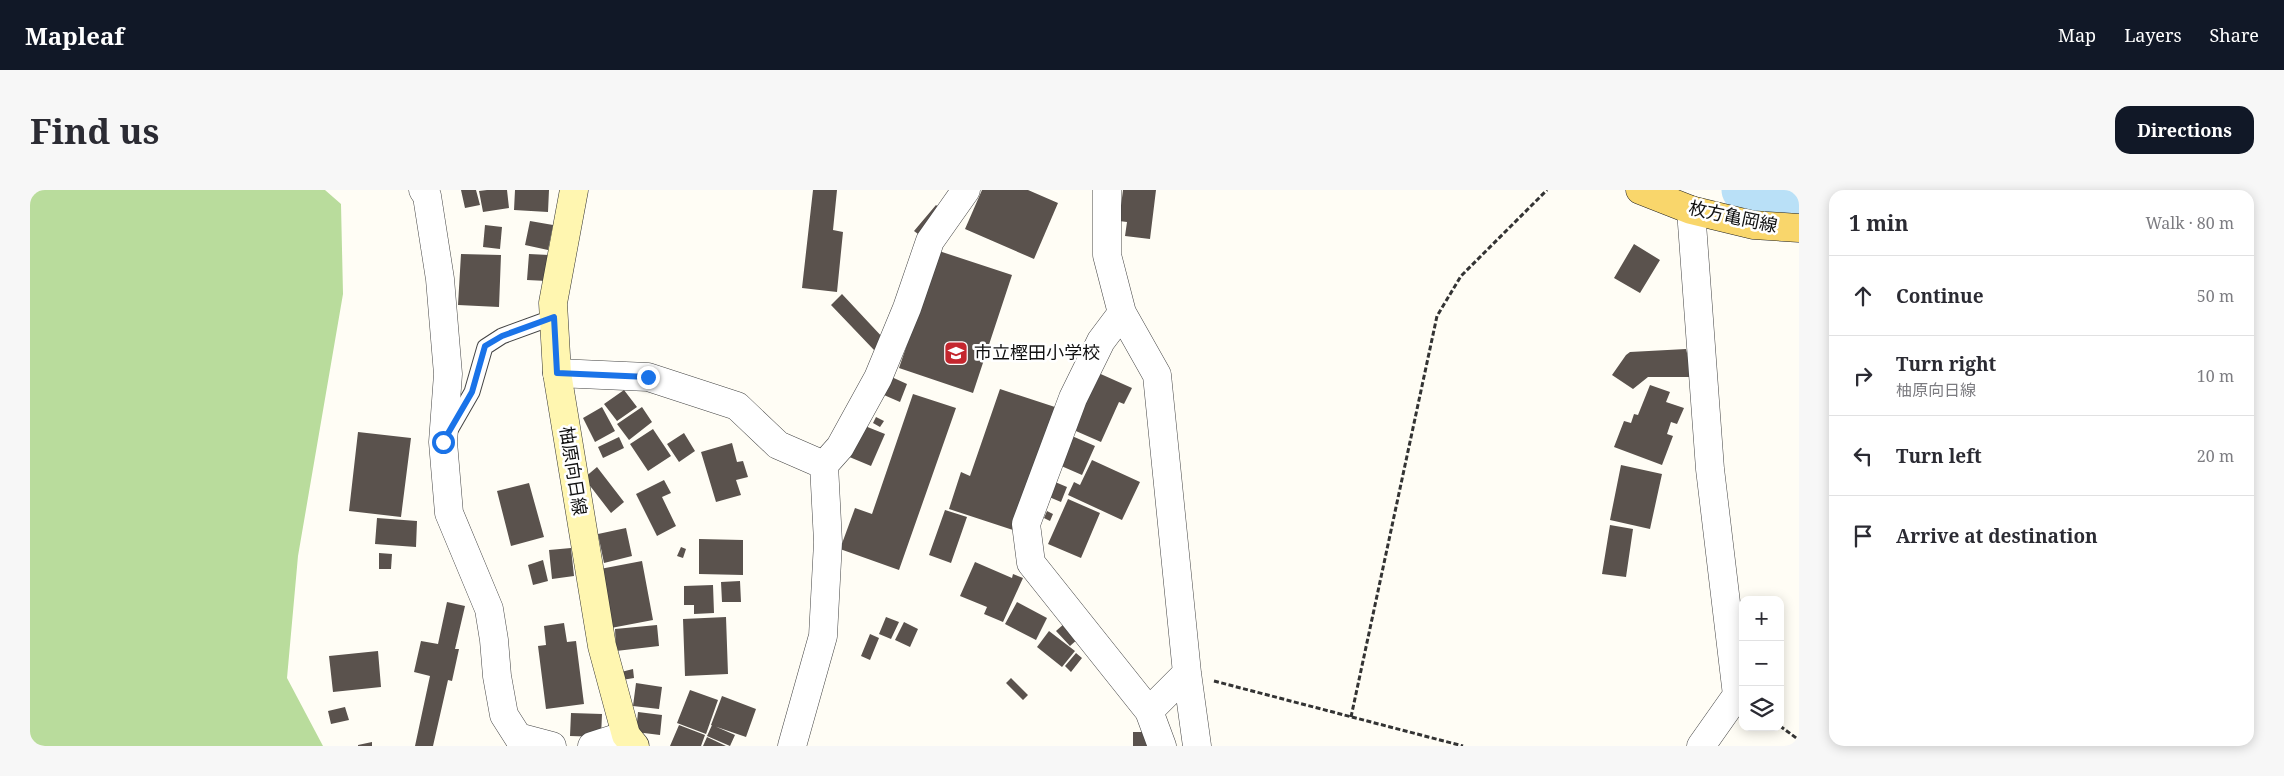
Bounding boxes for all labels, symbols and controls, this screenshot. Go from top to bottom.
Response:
text: Mapleaf [25,19,124,52]
text: Map [2058,23,2096,47]
text: Layers [2124,23,2182,47]
text: Share [2210,23,2259,47]
button: Directions [2115,106,2254,154]
text: Find us [30,107,159,154]
street label: 枚方亀岡線 [1687,195,1780,237]
text: 1 min [1849,209,1908,237]
text: Walk · 80 m [2146,212,2234,234]
icon: ahead [1849,282,1877,310]
text: Continue [1896,283,1984,309]
text: 50 m [2197,285,2234,307]
school or university icon: 市立樫田小学校 [943,340,969,366]
place label: 市立樫田小学校 [974,340,1100,364]
text: Turn right [1896,351,1996,377]
icon: right [1849,362,1877,390]
text: 10 m [2197,365,2234,387]
route end [637,366,660,389]
text: 柚原向日線 [1896,379,1976,401]
street label: 柚原向日線 [555,425,593,517]
route start [432,431,455,454]
icon: left [1849,442,1877,470]
text: Turn left [1896,443,1982,469]
text: 20 m [2197,445,2234,467]
icon: arrive [1849,522,1877,550]
text: Arrive at destination [1896,523,2098,549]
map controls [1739,596,1784,731]
button: + [1739,596,1784,641]
button: − [1739,641,1784,686]
button: layers [1739,686,1784,731]

